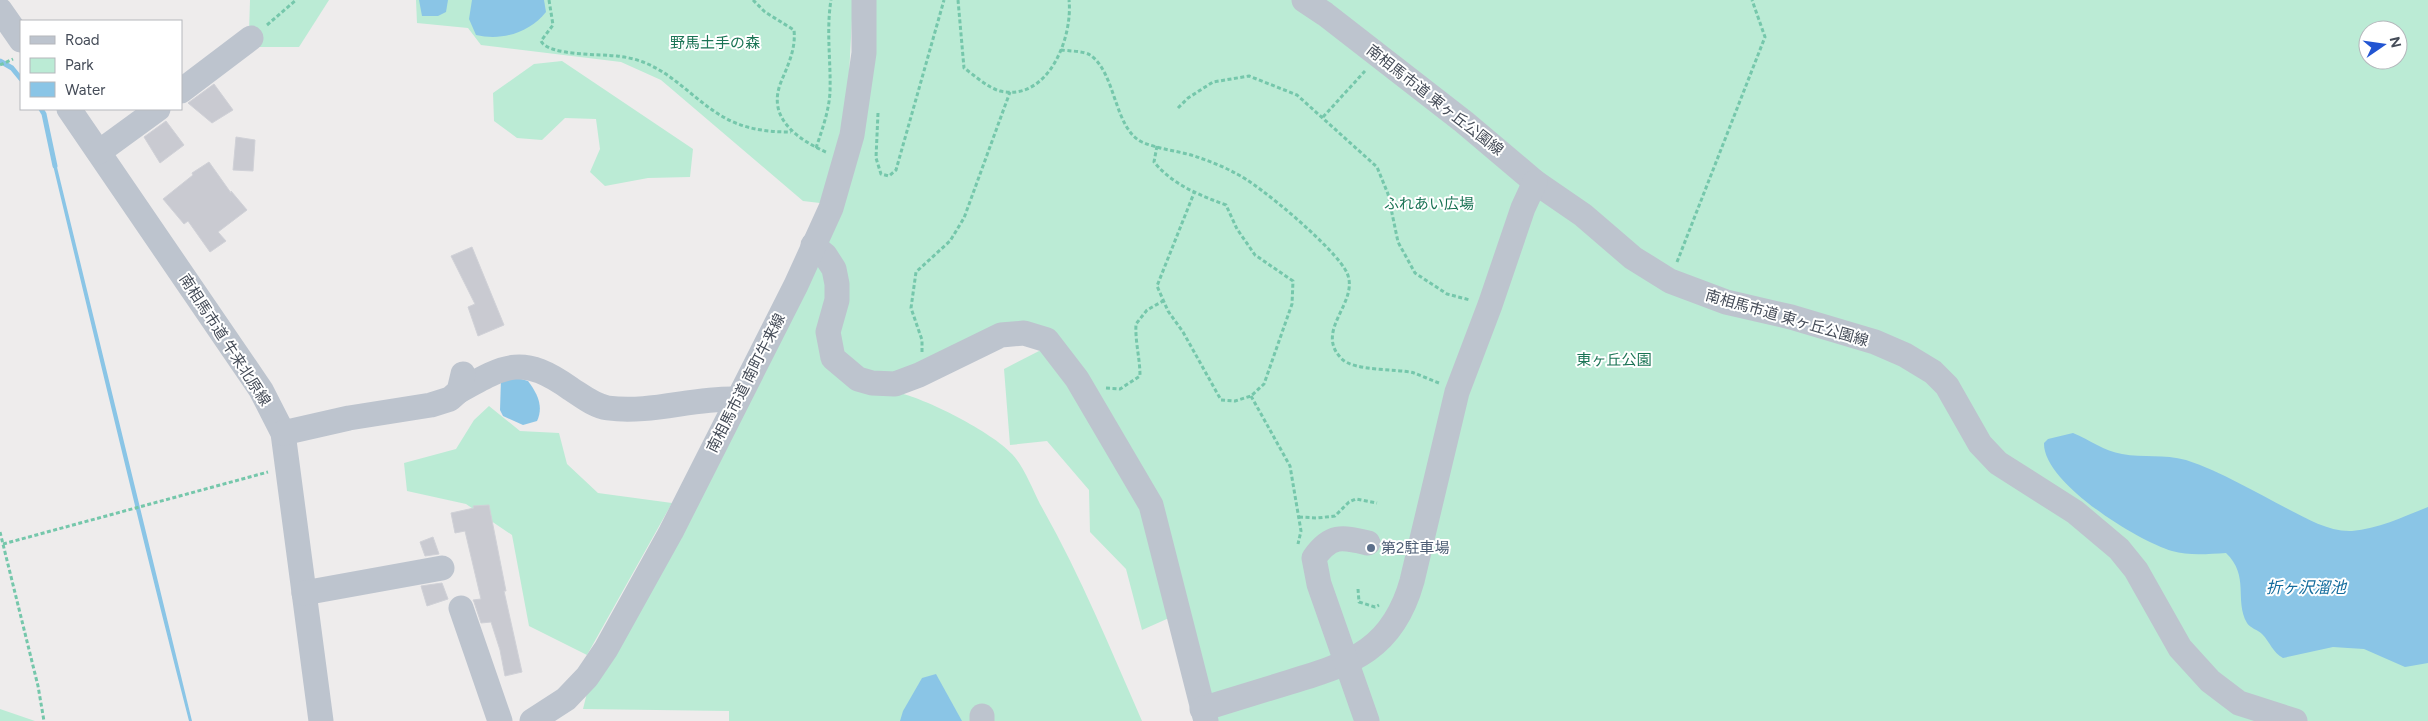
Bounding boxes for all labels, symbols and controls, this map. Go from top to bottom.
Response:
legend [20,20,182,110]
north arrow [2358,20,2408,70]
text: Road [65,31,100,49]
park label: 野馬土手の森 [670,34,760,52]
text: N [2386,35,2405,49]
street label: 南相馬市道 東ヶ丘公園線 [1363,41,1507,159]
text: Park [65,56,94,74]
text: Water [65,81,105,99]
park label: ふれあい広場 [1384,195,1474,213]
street label: 南相馬市道 牛来北原線 [176,271,274,409]
street label: 南相馬市道 東ヶ丘公園線 [1703,286,1871,350]
street label: 南相馬市道 南町牛来線 [703,310,789,456]
park label: 東ヶ丘公園 [1576,351,1652,369]
place label: 第2駐車場 [1381,539,1449,557]
marker: 第2駐車場 [1365,542,1377,554]
water label: 折ヶ沢溜池 [2266,578,2348,597]

